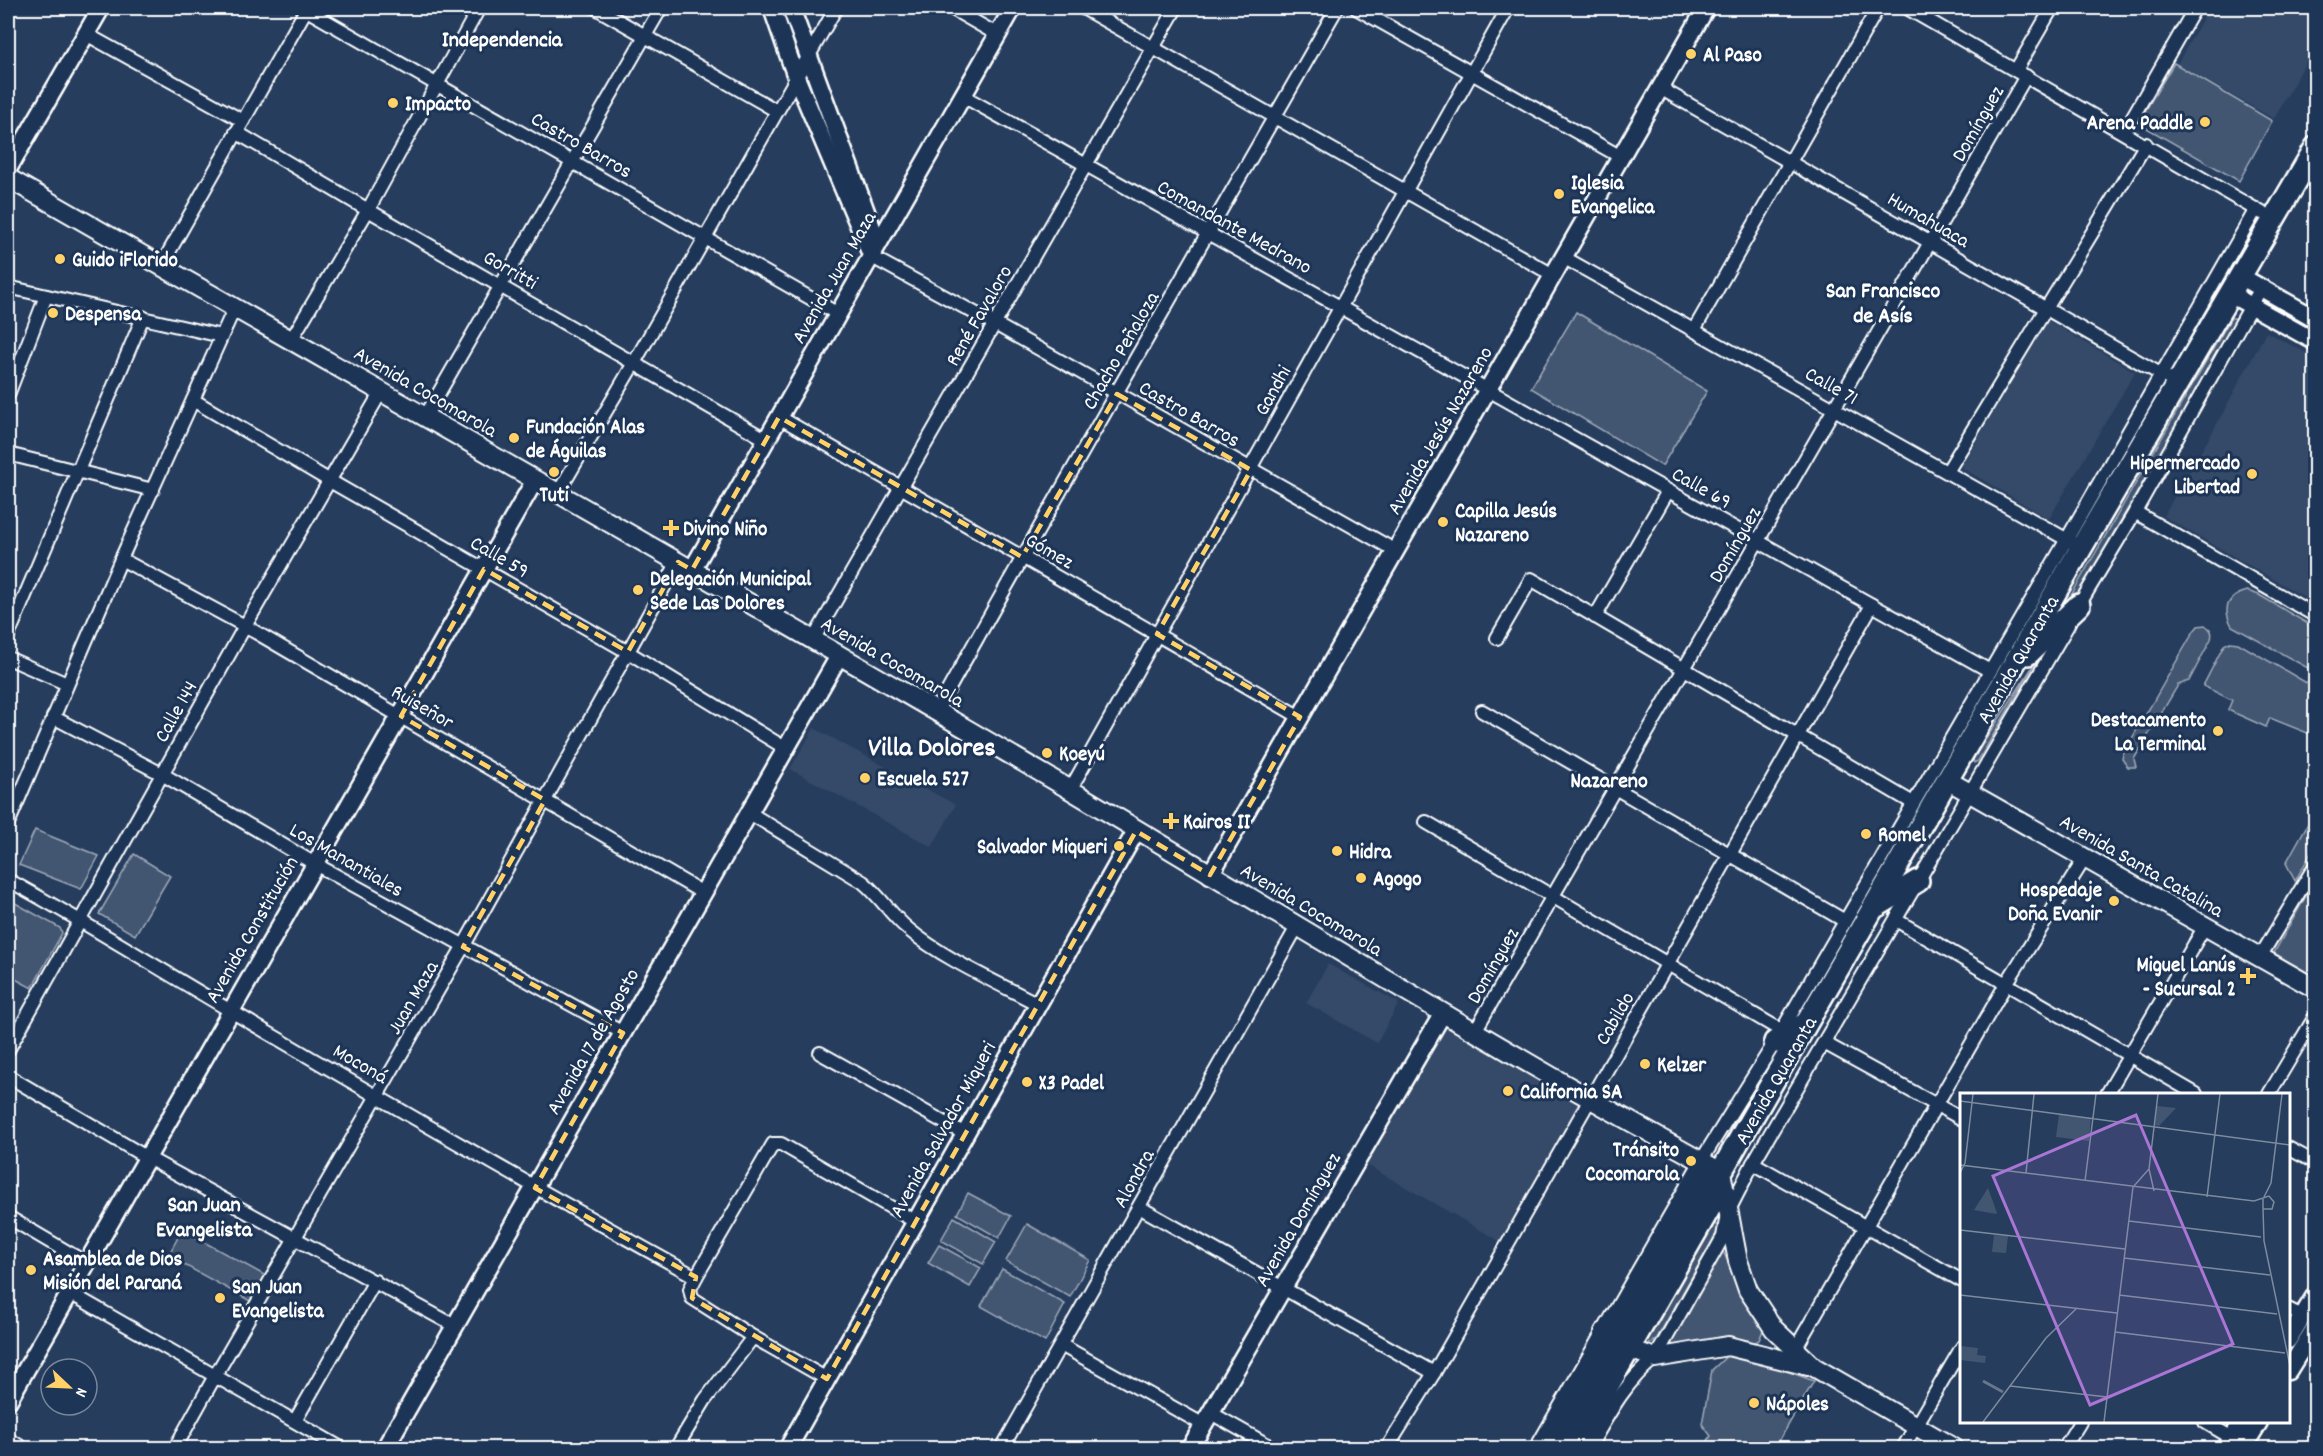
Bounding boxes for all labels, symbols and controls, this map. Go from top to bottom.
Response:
district label: Independencia [442,26,563,57]
place label: Al Paso [1703,42,1762,72]
marker: Al Paso [1684,47,1698,61]
street label: Domínguez [1946,81,2014,168]
place label: Impacto [405,91,471,121]
marker: Impacto [386,96,400,110]
street label: Castro Barros [524,106,637,188]
place label: Arena Paddle [2087,110,2193,140]
marker: Arena Paddle [2198,115,2212,129]
place label: Iglesia Evangelica [1571,170,1656,224]
street label: Comandante Medrano [1151,174,1316,284]
street label: Humahuaca [1881,186,1975,258]
marker: Iglesia Evangelica [1552,187,1566,201]
street label: Avenida Juan Maza [785,206,886,350]
street label: Gorritti [477,244,543,299]
place label: Guido iFlorido [72,247,178,277]
marker: Guido iFlorido [53,252,67,266]
street label: René Favaloro [940,260,1022,373]
district label: San Francisco de Asís [1826,277,1940,333]
street label: Chacho Peñaloza [1076,286,1169,416]
place label: Despensa [65,301,142,331]
marker: Despensa [46,306,60,320]
street label: Avenida Cocomarola [347,340,503,447]
street label: Avenida Jesús Nazareno [1381,342,1502,521]
street label: Gandhi [1249,361,1301,422]
street label: Calle 71 [1798,361,1863,415]
street label: Castro Barros [1132,375,1245,457]
place label: Fundación Alas de Águilas [526,414,645,468]
marker: Fundación Alas de Águilas [507,431,521,445]
place label: Hipermercado Libertad [2130,450,2240,504]
street label: Calle 69 [1665,461,1736,518]
marker: Tuti [547,465,561,479]
marker: Hipermercado Libertad [2245,467,2259,481]
place label: Tuti [539,482,569,512]
place label: Capilla Jesús Nazareno [1455,498,1557,552]
street label: Domínguez [1703,502,1771,589]
marker: Capilla Jesús Nazareno [1436,515,1450,529]
place label: Divino Niño [683,516,767,546]
marker: Divino Niño [664,521,678,535]
street label: Gómez [1019,527,1078,578]
street label: Calle 59 [463,530,534,587]
place label: Delegación Municipal Sede Las Dolores [650,566,812,620]
marker: Delegación Municipal Sede Las Dolores [631,583,645,597]
street label: Avenida Quaranta [1971,590,2069,730]
street label: Avenida Cocomarola [814,610,970,717]
street label: Calle 144 [148,676,207,749]
street label: Ruiseñor [385,679,459,739]
place label: Destacamento La Terminal [2091,707,2207,761]
marker: Destacamento La Terminal [2211,724,2225,738]
district label: Villa Dolores [868,730,996,769]
place label: Koeyú [1059,741,1105,771]
marker: Koeyú [1040,746,1054,760]
place label: Escuela 527 [877,766,969,796]
district label: Nazareno [1570,767,1648,798]
marker: Escuela 527 [858,771,872,785]
street label: Avenida Santa Catalina [2053,808,2229,927]
place label: Kairos II [1183,809,1251,839]
marker: Kairos II [1164,814,1178,828]
street label: Los Manantiales [283,817,408,906]
place label: Romel [1878,822,1927,852]
marker: Romel [1859,827,1873,841]
place label: Salvador Miqueri [977,834,1107,864]
marker: Salvador Miqueri [1112,839,1126,853]
place label: Hidra [1349,839,1392,869]
marker: Hidra [1330,844,1344,858]
street label: Avenida Constitución [199,851,308,1010]
street label: Avenida Cocomarola [1234,857,1388,967]
place label: Agogo [1373,866,1422,896]
marker: Agogo [1354,871,1368,885]
place label: Hospedaje Doña Evanir [2008,877,2103,931]
marker: Hospedaje Doña Evanir [2107,894,2121,908]
street label: Domínguez [1461,923,1529,1010]
place label: Miguel Lanús - Sucursal 2 [2137,952,2236,1006]
street label: Juan Maza [381,955,448,1041]
street label: Avenida 17 de Agosto [540,964,649,1121]
marker: Miguel Lanús - Sucursal 2 [2241,969,2255,983]
street label: Cabildo [1589,987,1644,1052]
street label: Avenida Quaranta [1729,1011,1827,1151]
street label: Avenida Salvador Miqueri [884,1037,1006,1224]
street label: Moconá [326,1038,393,1094]
place label: Kelzer [1657,1052,1707,1082]
marker: Kelzer [1638,1057,1652,1071]
place label: X3 Padel [1039,1070,1105,1100]
marker: X3 Padel [1020,1075,1034,1089]
place label: California SA [1520,1079,1623,1109]
marker: California SA [1501,1084,1515,1098]
inset map [1960,1093,2290,1423]
place label: Tránsito Cocomarola [1585,1137,1680,1191]
street label: Alondra [1107,1144,1165,1214]
street label: Avenida Domínguez [1249,1148,1350,1293]
marker: Tránsito Cocomarola [1684,1154,1698,1168]
district label: San Juan Evangelista [156,1191,253,1247]
place label: Asamblea de Dios Misión del Paraná [43,1246,182,1300]
marker: Asamblea de Dios Misión del Paraná [24,1263,38,1277]
place label: San Juan Evangelista [232,1274,325,1328]
marker: San Juan Evangelista [213,1291,227,1305]
north arrow [39,1357,99,1417]
text: N [68,1384,93,1400]
place label: Nápoles [1766,1391,1829,1421]
marker: Nápoles [1747,1396,1761,1410]

